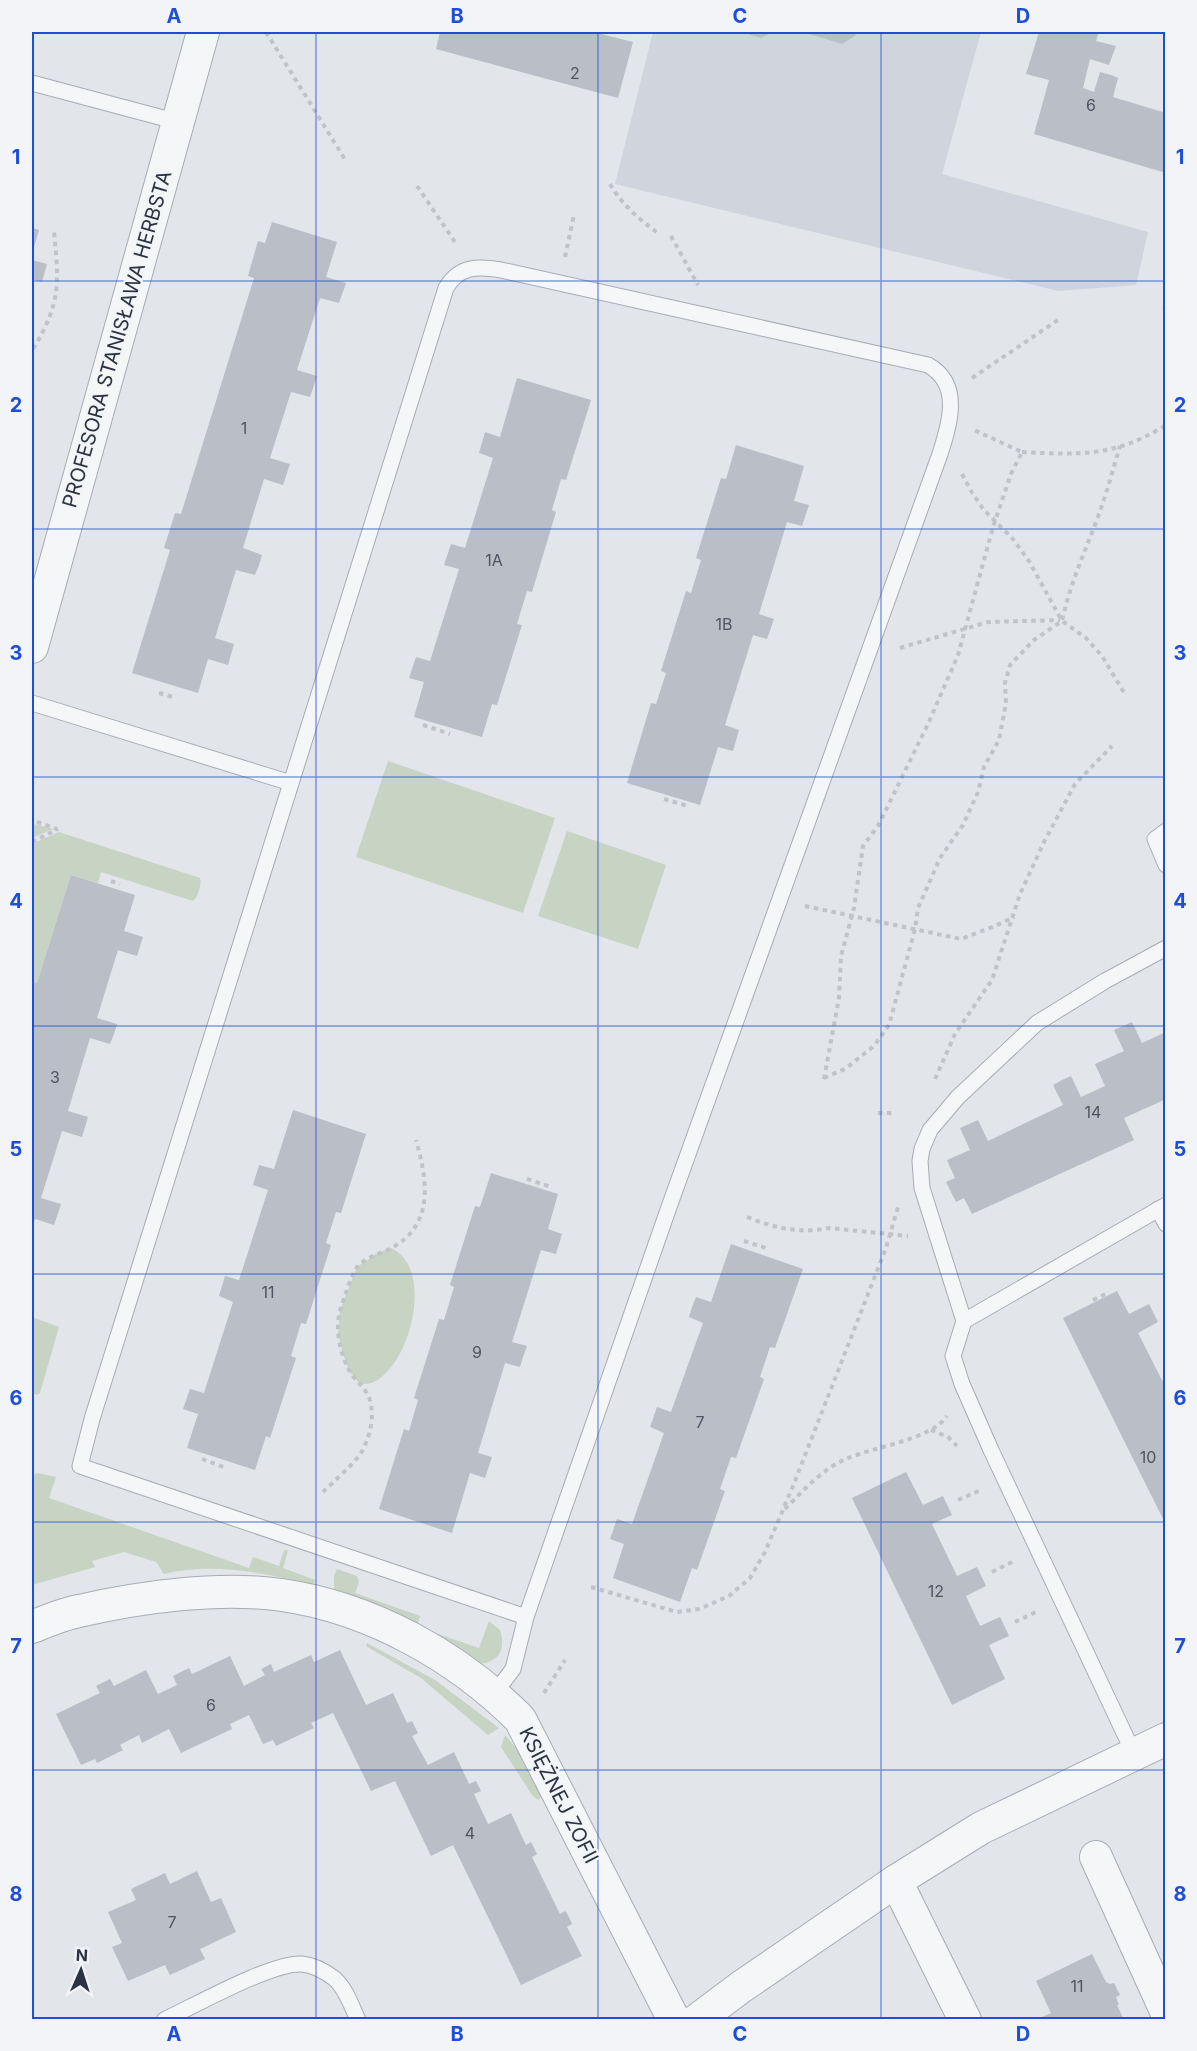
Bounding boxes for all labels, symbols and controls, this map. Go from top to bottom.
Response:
text: A [167,4,182,28]
text: B [450,4,464,28]
text: C [733,4,747,28]
text: D [1016,4,1030,28]
house number: 2 [570,63,580,83]
house number: 6 [1086,95,1096,115]
text: 1 [12,145,20,169]
text: 1 [1176,145,1184,169]
street label: PROFESORA STANISŁAWA HERBSTA [57,168,177,510]
text: 2 [10,393,22,417]
text: 2 [1174,393,1186,417]
house number: 1 [241,418,247,438]
house number: 1A [485,550,503,570]
house number: 1B [716,614,732,634]
text: 3 [10,641,22,665]
text: 3 [1174,641,1186,665]
text: 4 [9,889,23,913]
text: 4 [1173,889,1187,913]
house number: 3 [50,1067,60,1087]
house number: 14 [1085,1102,1101,1122]
text: 5 [10,1137,22,1161]
text: 5 [1174,1137,1186,1161]
house number: 11 [261,1282,275,1302]
house number: 9 [472,1342,482,1362]
text: 6 [10,1386,23,1410]
text: 6 [1174,1386,1187,1410]
house number: 7 [695,1412,705,1432]
house number: 10 [1140,1447,1156,1467]
house number: 12 [928,1581,944,1601]
text: 7 [10,1634,22,1658]
text: 7 [1174,1634,1186,1658]
house number: 6 [206,1695,216,1715]
street label: KSIĘŻNEJ ZOFII [514,1722,605,1867]
house number: 4 [465,1823,475,1843]
text: 8 [9,1882,23,1906]
text: 8 [1173,1882,1187,1906]
house number: 7 [167,1912,177,1932]
north arrow [51,1940,111,2000]
text: N [75,1945,88,1965]
house number: 11 [1070,1976,1084,1996]
text: A [167,2022,182,2046]
text: B [450,2022,464,2046]
text: C [733,2022,747,2046]
text: D [1016,2022,1030,2046]

